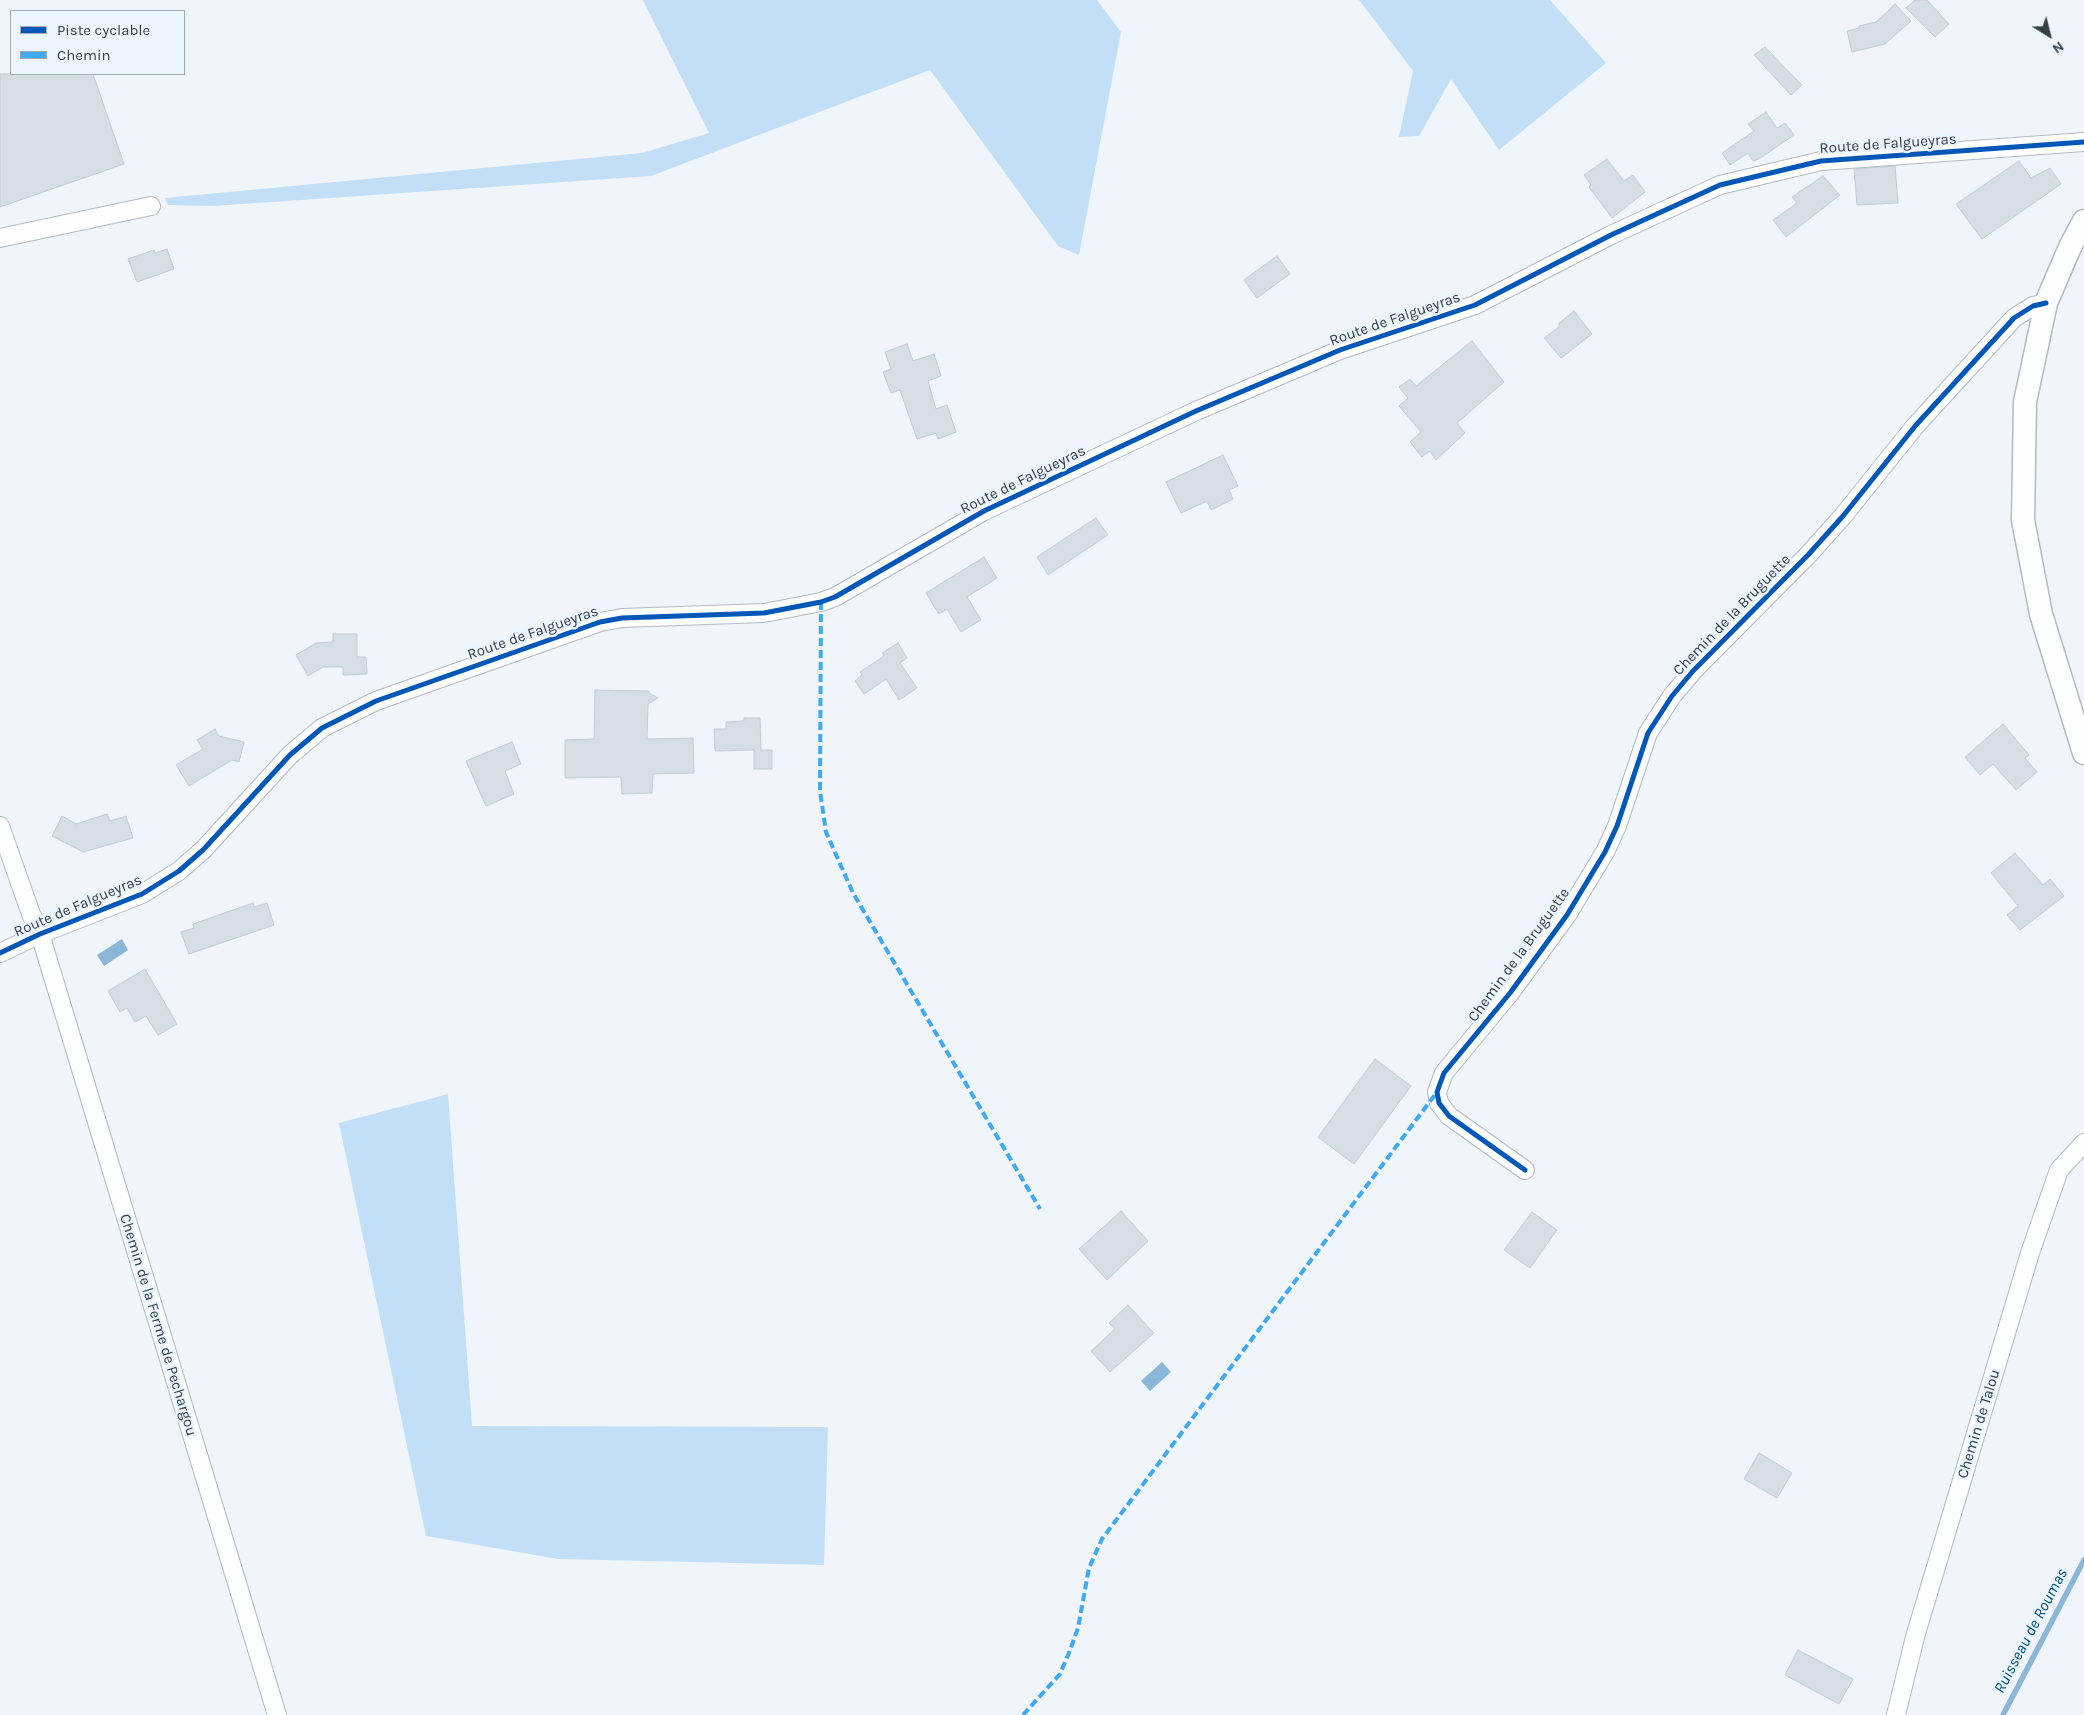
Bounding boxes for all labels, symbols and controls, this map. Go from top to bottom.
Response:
legend [10,10,185,75]
north arrow [2024,10,2074,60]
text: Piste cyclable [57,21,150,39]
text: N [2049,38,2067,57]
text: Chemin [57,46,111,64]
street label: Route de Falgueyras [1819,130,1957,158]
street label: Route de Falgueyras [1327,288,1463,350]
street label: Route de Falgueyras [957,442,1089,518]
street label: Chemin de la Bruguette [1670,551,1794,679]
street label: Route de Falgueyras [465,602,601,664]
street label: Route de Falgueyras [11,871,145,941]
street label: Chemin de la Bruguette [1464,884,1574,1026]
street label: Chemin de la Ferme de Pechargou [116,1212,200,1438]
street label: Chemin de Talou [1954,1367,2004,1481]
water label: Ruisseau de Roumas [1990,1565,2072,1697]

